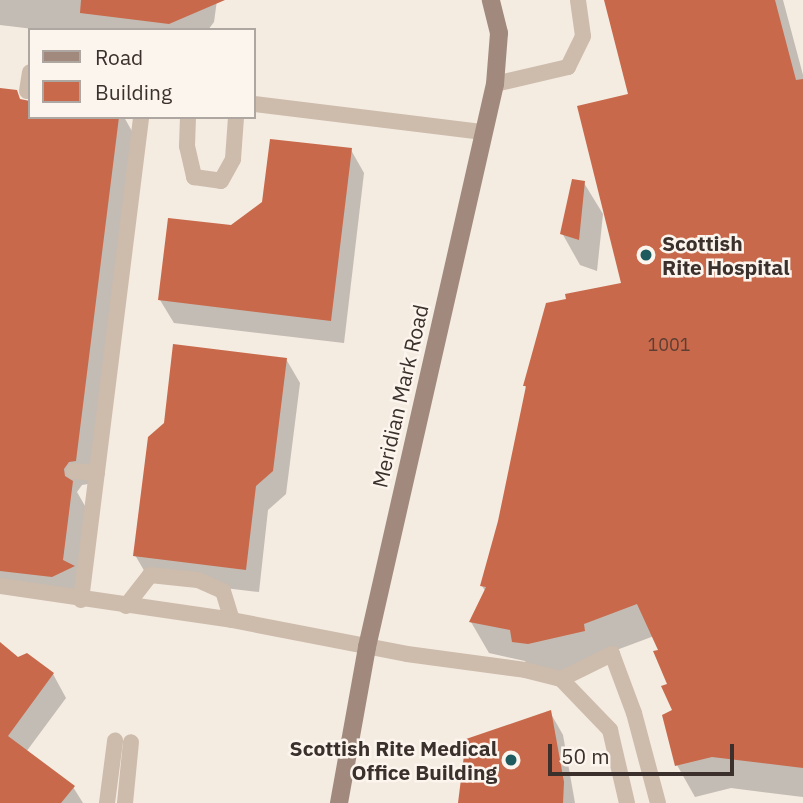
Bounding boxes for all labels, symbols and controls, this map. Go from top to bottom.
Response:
legend [28,28,256,119]
text: Road [95,43,143,71]
text: Building [95,78,172,106]
place label: Scottish Rite Hospital [662,230,790,280]
marker: Scottish Rite Hospital [636,245,656,265]
street label: Meridian Mark Road [367,302,433,490]
house number: 1001 [647,334,691,356]
scale bar [551,730,736,774]
place label: Scottish Rite Medical Office Building [290,735,497,785]
text: 50 m [561,742,610,770]
marker: Scottish Rite Medical Office Building [503,752,519,768]

